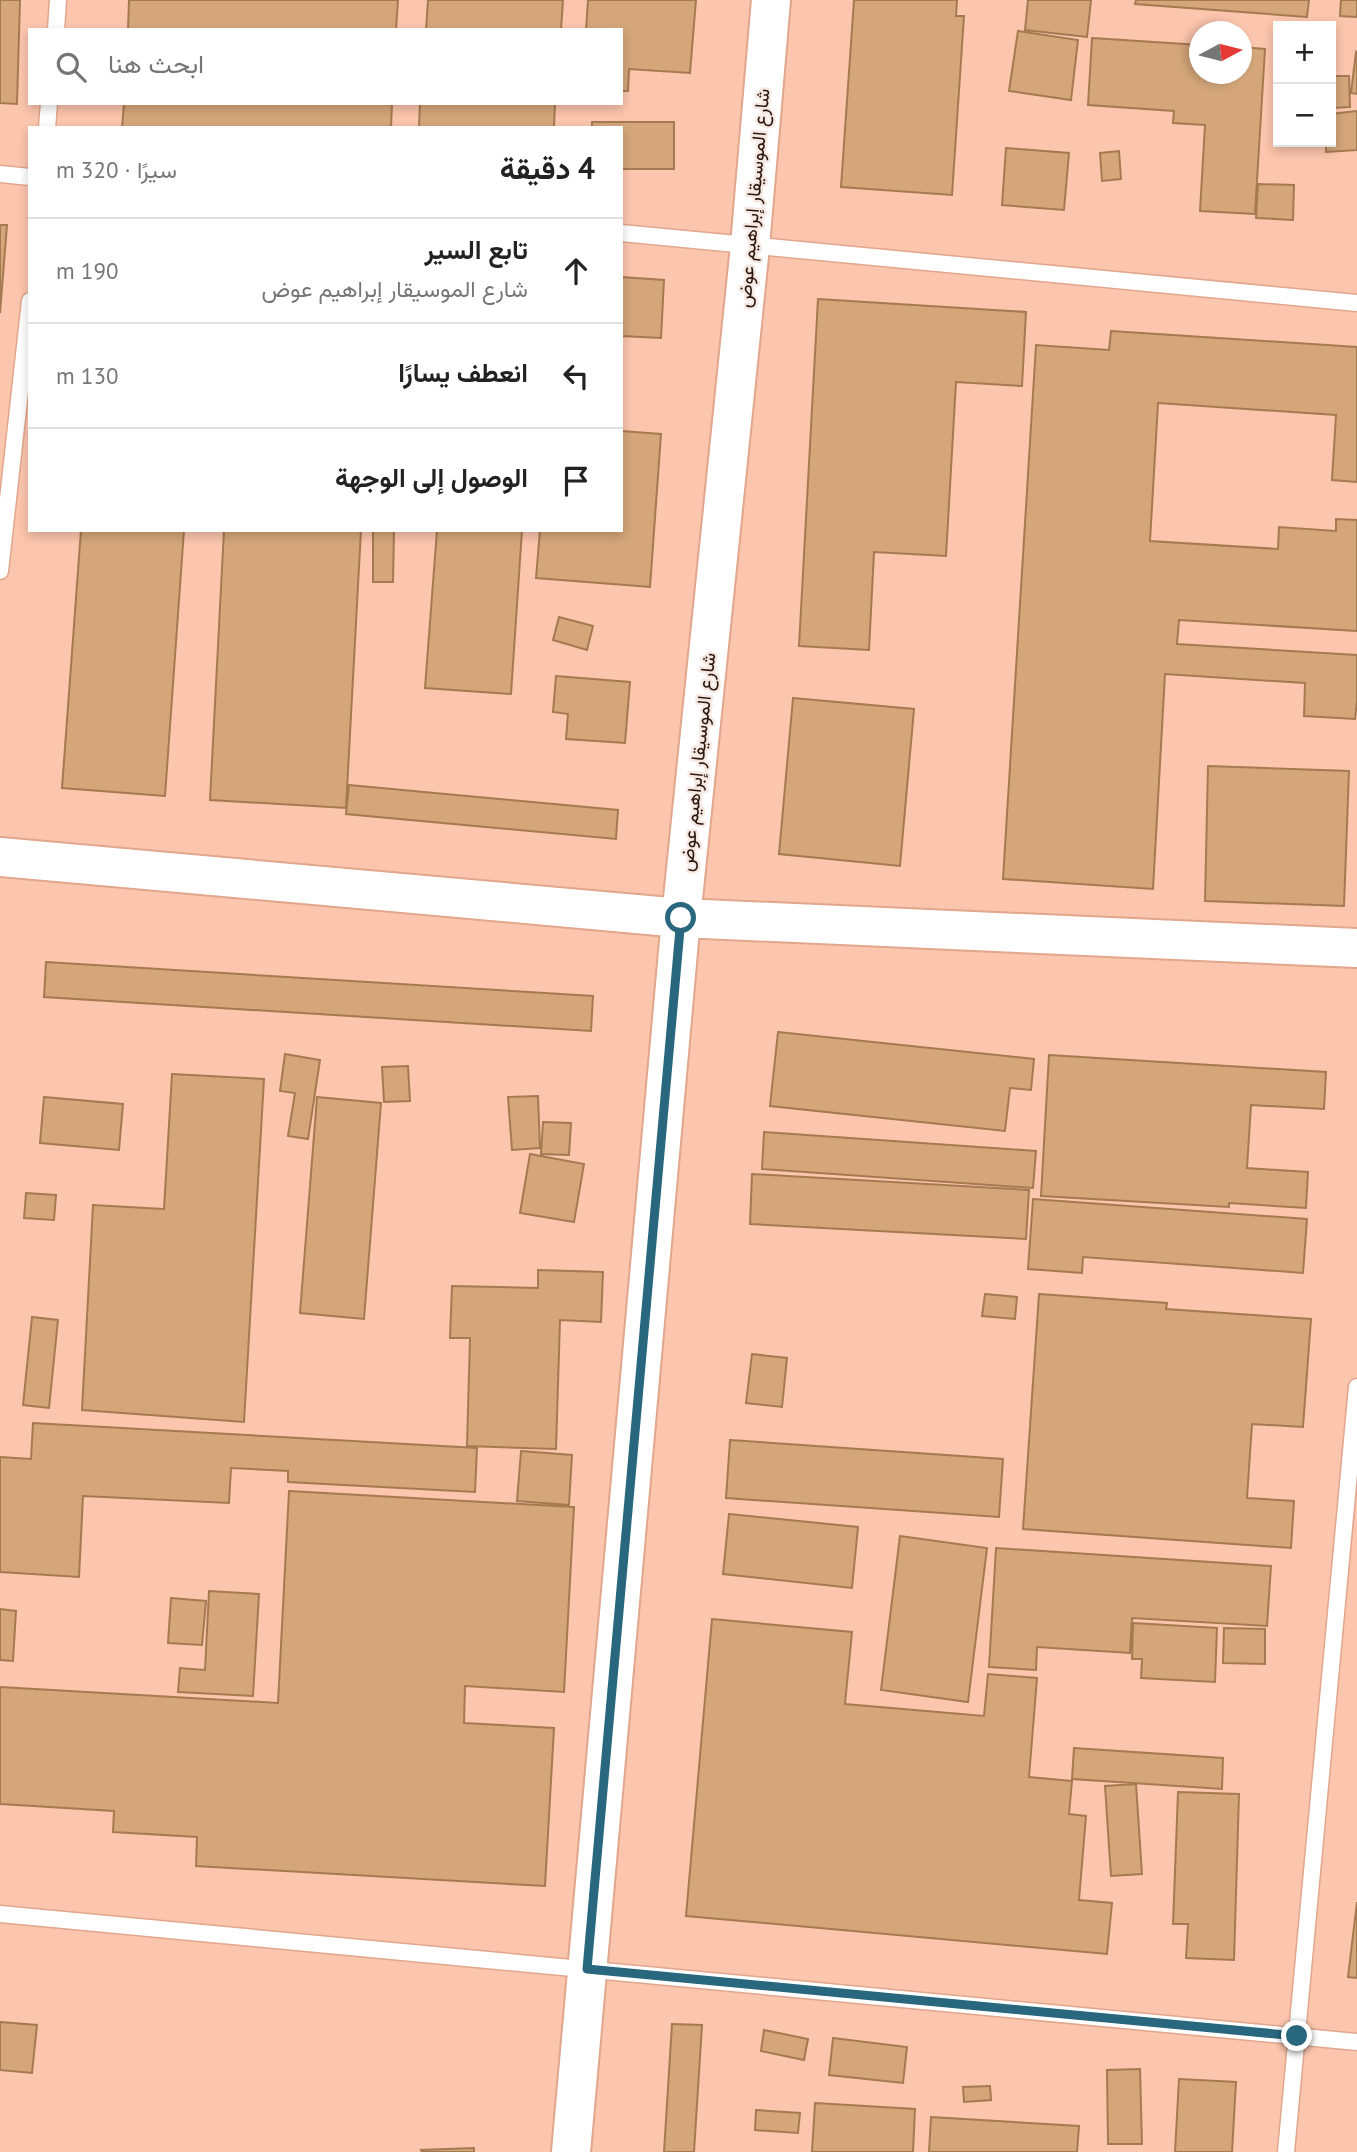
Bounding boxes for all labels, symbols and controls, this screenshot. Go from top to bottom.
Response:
north arrow [1189,21,1252,84]
map controls [1273,21,1336,147]
button: + [1273,21,1336,84]
search box [28,28,623,105]
text: ابحث هنا [108,47,204,80]
icon: search [52,48,90,86]
button: − [1273,84,1336,147]
street label: شارع الموسيقار إبراهيم عوض [731,87,776,309]
text: 4 دقيقة [500,148,595,187]
text: سيرًا · 320 m [56,155,177,184]
text: تابع السير [424,233,528,266]
icon: ahead [557,252,595,290]
text: 190 m [56,256,118,285]
text: شارع الموسيقار إبراهيم عوض [262,274,528,303]
text: انعطف يسارًا [398,356,528,389]
icon: left [557,357,595,395]
text: 130 m [56,361,118,390]
text: الوصول إلى الوجهة [335,461,528,494]
icon: arrive [557,462,595,500]
street label: شارع الموسيقار إبراهيم عوض [674,651,721,873]
route start [665,902,696,933]
route end [1281,2020,1312,2051]

